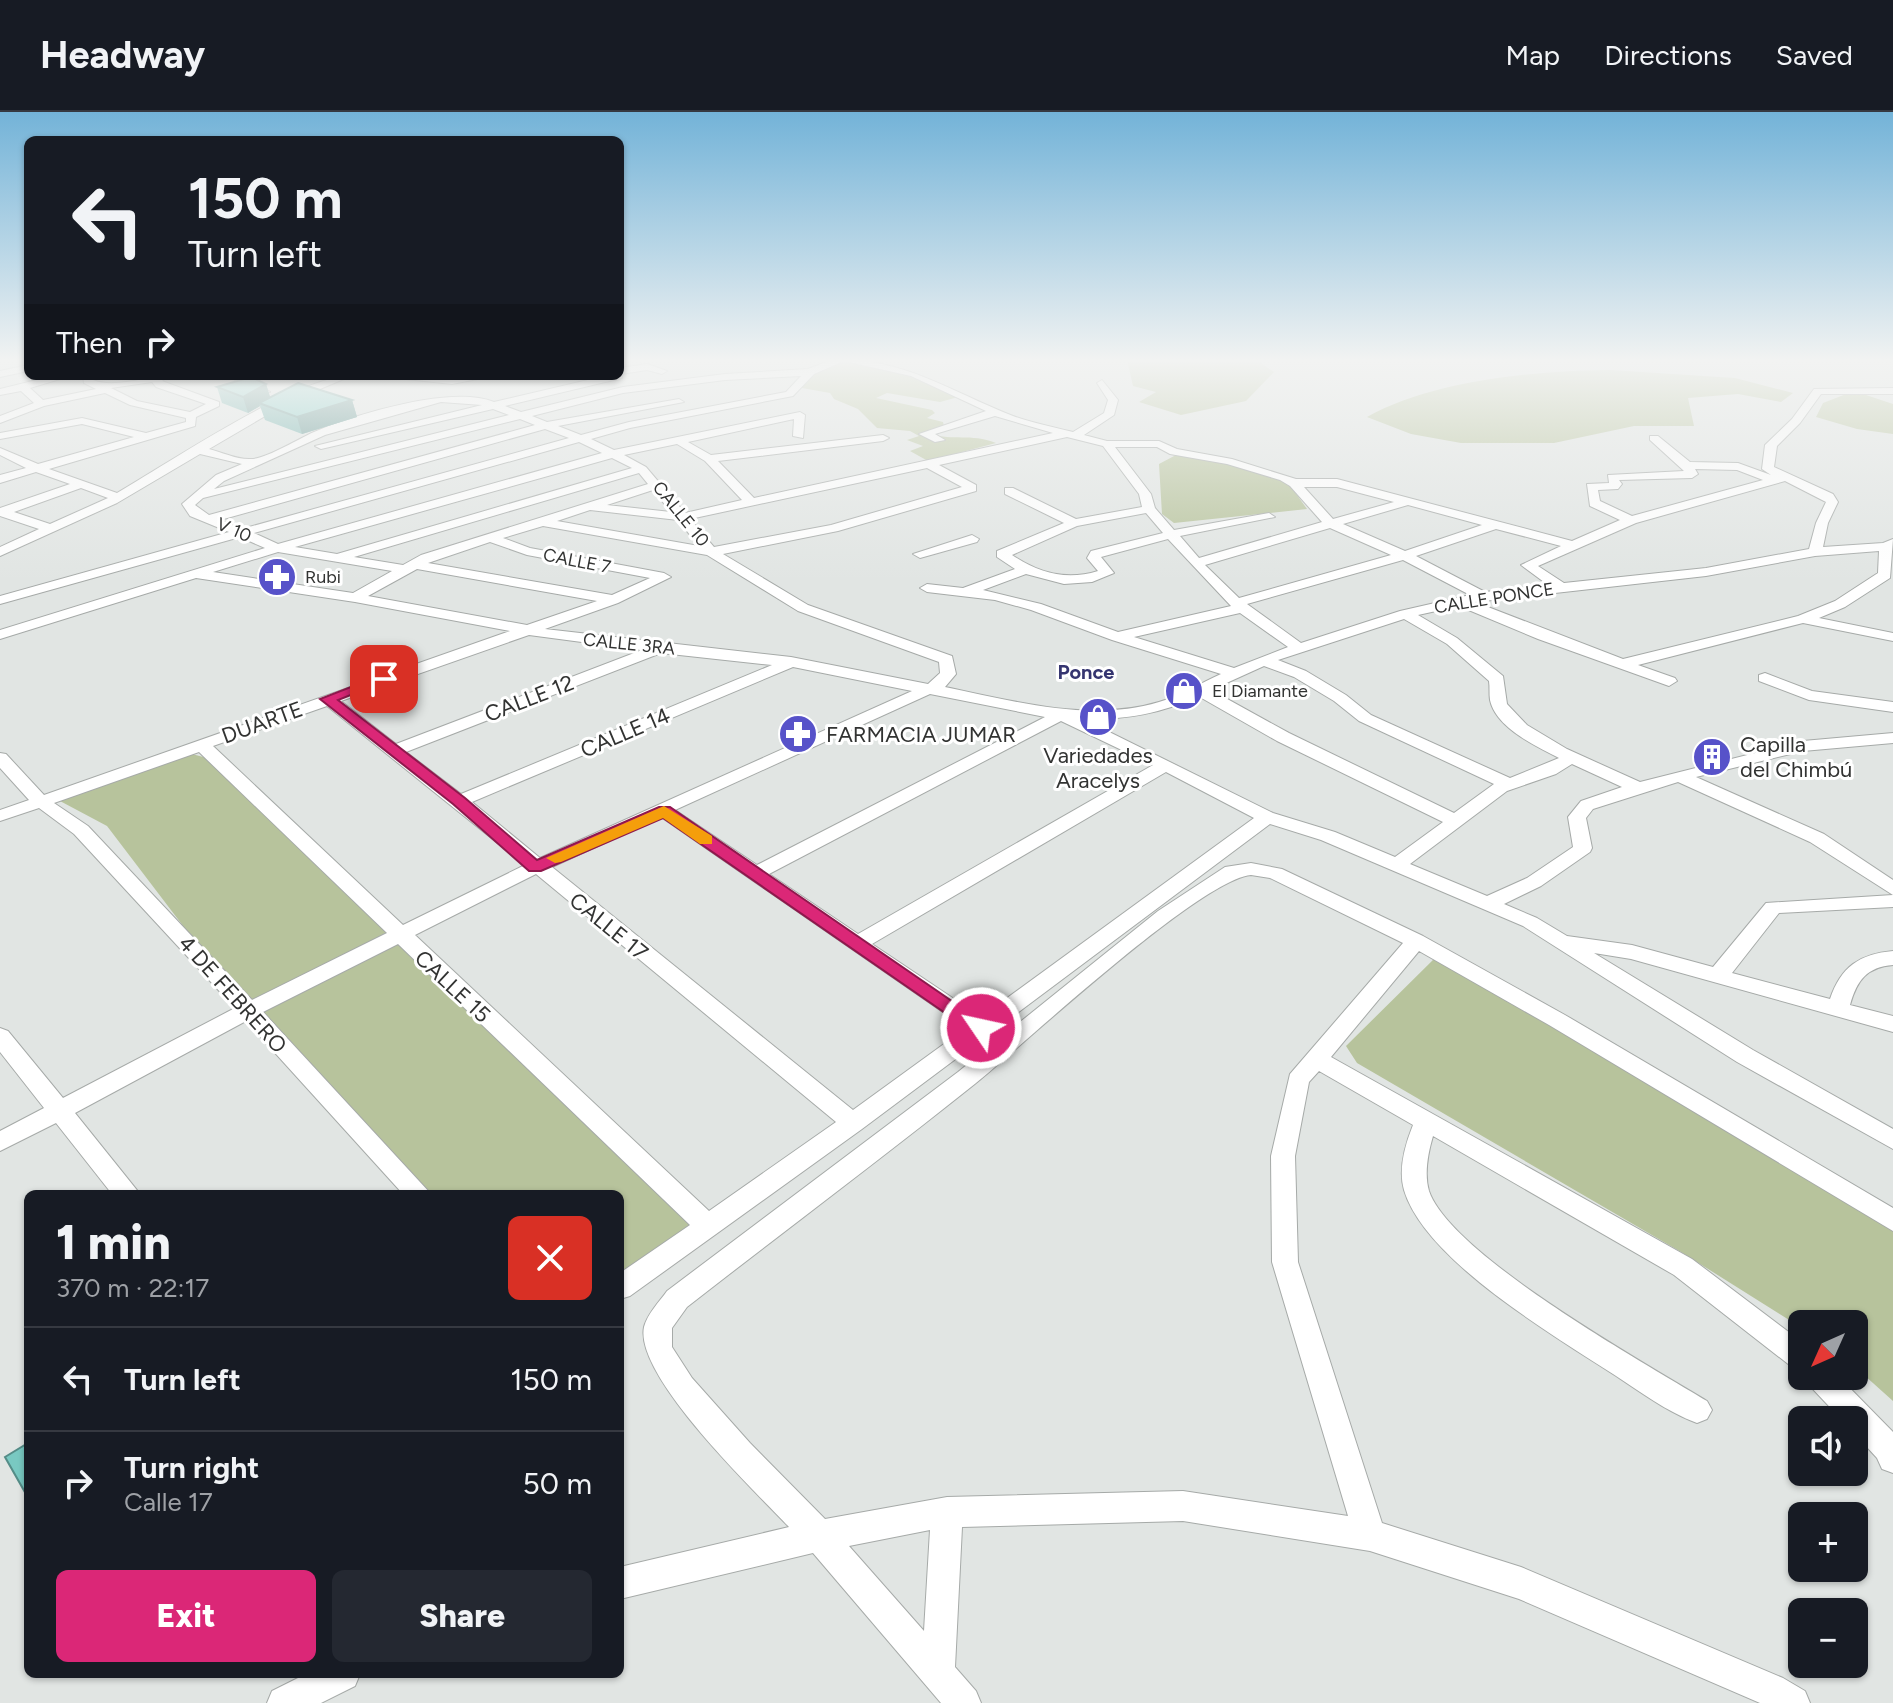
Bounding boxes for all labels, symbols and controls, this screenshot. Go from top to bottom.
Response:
text: Headway [40,32,205,78]
text: Map [1506,38,1560,72]
text: Directions [1604,38,1732,72]
text: Saved [1776,38,1853,72]
text: 150 m [188,165,343,232]
icon: left [56,168,160,272]
text: Turn left [188,233,322,276]
icon: right [138,320,182,364]
text: Then [56,324,122,361]
street label: CALLE 10 [648,477,714,551]
street label: V 10 [213,513,255,547]
street label: CALLE 7 [541,544,613,578]
pharmacy icon: Rubi [256,556,298,598]
place label: Rubi [305,566,341,588]
street label: CALLE PONCE [1433,578,1555,618]
street label: CALLE 3RA [582,628,676,660]
pin [350,645,418,713]
icon: arrive [362,657,406,701]
district label: Ponce [1058,660,1114,684]
street label: CALLE 12 [481,669,578,728]
shop icon: El Diamante [1163,670,1205,712]
place label: El Diamante [1212,680,1308,702]
street label: DUARTE [218,695,306,750]
shop icon: Variedades Aracelys [1077,696,1119,738]
street label: CALLE 14 [576,702,674,763]
pharmacy icon: FARMACIA JUMAR [777,713,819,755]
place label: FARMACIA JUMAR [826,721,1016,748]
place label: Capilla del Chimbú [1740,731,1852,783]
building icon: Capilla del Chimbú [1691,736,1733,778]
place label: Variedades Aracelys [1043,742,1153,794]
street label: CALLE 17 [564,887,653,966]
street label: 4 DE FEBRERO [173,930,292,1059]
street label: CALLE 15 [409,944,496,1028]
position arrow [939,986,1023,1070]
text: 1 min [56,1213,171,1271]
button: close [508,1216,592,1300]
text: 370 m · 22:17 [56,1272,209,1304]
north arrow [1788,1310,1868,1390]
map controls [1788,1310,1868,1678]
icon: left [56,1357,100,1401]
text: Turn left [124,1361,241,1398]
text: 150 m [510,1361,592,1398]
button: sound [1788,1406,1868,1486]
text: Turn right [124,1449,259,1486]
icon: right [56,1461,100,1505]
text: 50 m [523,1465,592,1502]
text: Calle 17 [124,1486,213,1518]
button: + [1788,1502,1868,1582]
button: Exit [56,1570,316,1662]
button: Share [332,1570,592,1662]
button: − [1788,1598,1868,1678]

